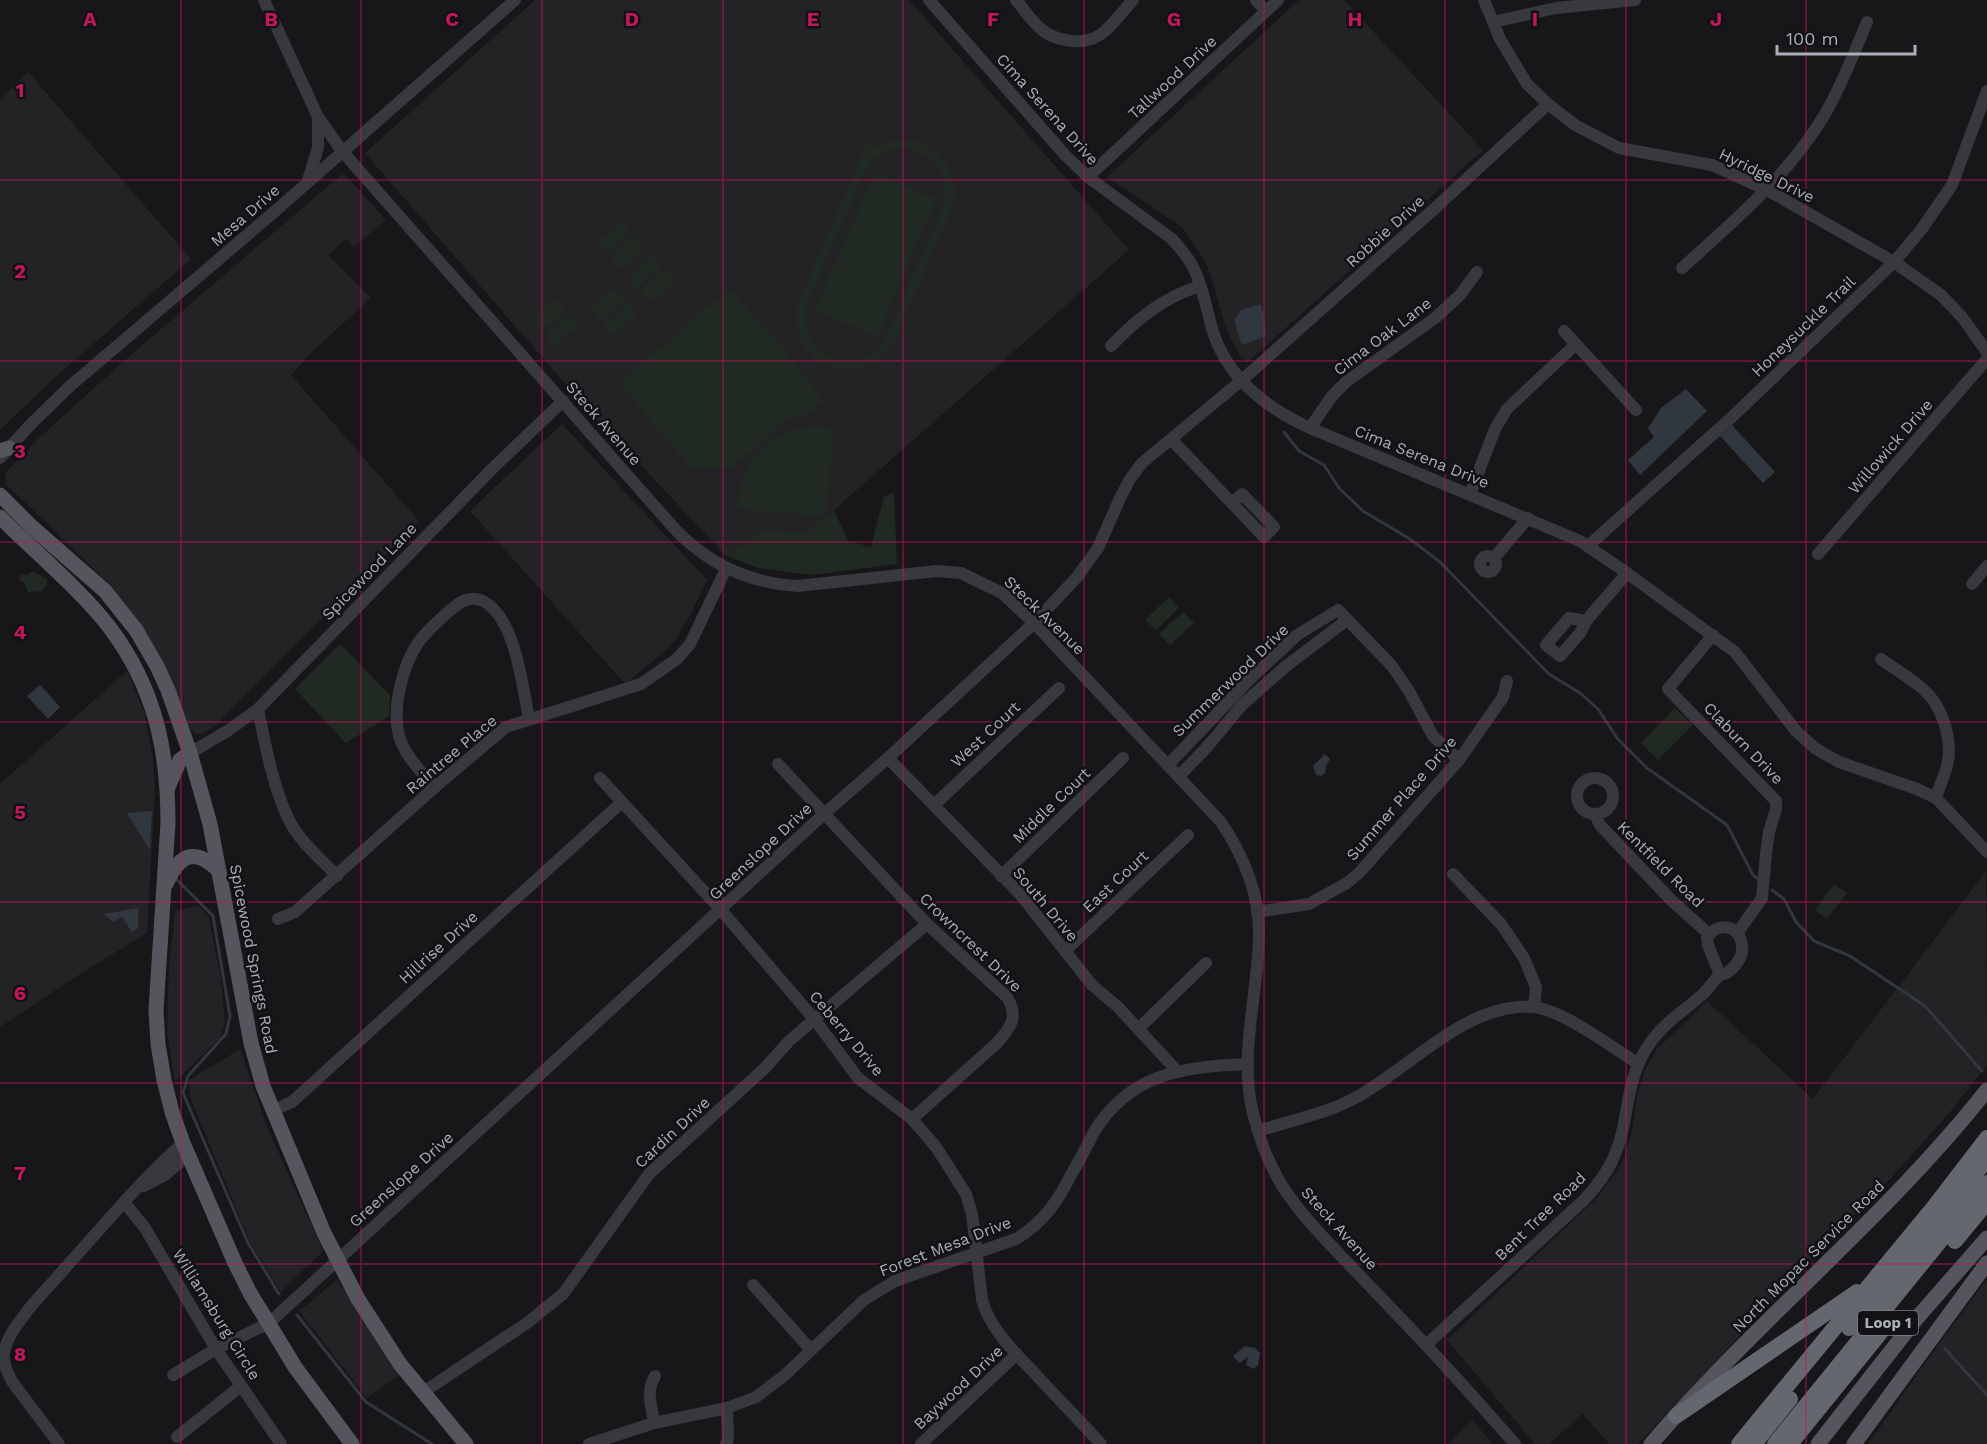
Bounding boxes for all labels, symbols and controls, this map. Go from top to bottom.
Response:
text: A [83,7,97,31]
text: B [264,7,278,31]
text: C [445,7,459,31]
text: D [625,7,639,31]
text: E [807,7,819,31]
text: F [987,7,999,31]
text: G [1167,7,1181,31]
text: H [1348,7,1362,31]
text: I [1532,7,1538,31]
text: J [1710,7,1722,31]
scale bar [1777,18,1915,56]
text: 100 m [1786,28,1839,49]
street label: Tallwood Drive [1124,31,1221,123]
street label: Cima Serena Drive [993,50,1103,169]
text: 1 [16,78,24,102]
street label: Hyridge Drive [1716,144,1818,207]
street label: Mesa Drive [207,180,284,250]
street label: Robbie Drive [1342,191,1428,271]
text: 2 [14,259,26,283]
street label: Honeysuckle Trail [1748,272,1859,381]
street label: Cima Oak Lane [1330,293,1435,379]
street label: Steck Avenue [562,377,645,469]
street label: Willowick Drive [1844,395,1937,498]
street label: Cima Serena Drive [1352,421,1492,492]
text: 3 [14,439,26,463]
street label: Spicewood Lane [318,519,421,624]
street label: Steck Avenue [1000,572,1089,659]
text: 4 [14,620,27,644]
street label: Summerwood Drive [1168,620,1292,741]
street label: West Court [947,697,1024,771]
street label: Claburn Drive [1700,698,1787,788]
street label: Raintree Place [402,711,501,798]
street label: Summer Place Drive [1342,732,1461,864]
street label: Middle Court [1009,763,1094,847]
street label: Greenslope Drive [705,799,816,904]
text: 5 [14,800,26,824]
street label: Kentfield Road [1613,817,1708,912]
street label: East Court [1078,846,1152,917]
street label: Spicewood Springs Road [226,863,281,1055]
street label: South Drive [1009,863,1082,946]
street label: Crowncrest Drive [916,889,1026,996]
street label: Hillrise Drive [395,907,482,988]
text: 6 [14,981,26,1005]
street label: Ceberry Drive [805,987,888,1080]
street label: Cardin Drive [631,1093,714,1172]
street label: Greenslope Drive [345,1128,457,1231]
text: 7 [14,1161,26,1185]
street label: Bent Tree Road [1491,1168,1590,1265]
street label: North Mopac Service Road [1728,1176,1888,1336]
street label: Steck Avenue [1297,1183,1382,1274]
street label: Forest Mesa Drive [877,1213,1014,1280]
street label: Williamsburg Circle [169,1245,265,1383]
road number: Loop 1 [1858,1311,1918,1335]
street label: Baywood Drive [910,1341,1007,1433]
text: 8 [14,1342,26,1366]

